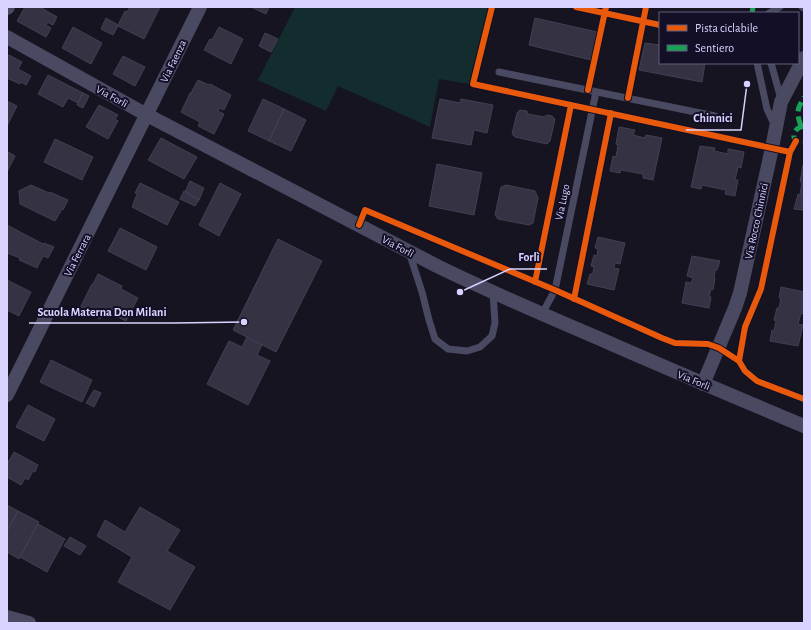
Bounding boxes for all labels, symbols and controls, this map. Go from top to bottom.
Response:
legend [659,12,799,64]
text: Pista ciclabile [695,22,758,34]
street label: Via Faenza [158,38,188,84]
text: Sentiero [695,42,734,54]
street label: Via Forlì [94,83,130,110]
callout: Chinnici [686,106,741,130]
text: Chinnici [693,112,733,124]
street label: Via Rocco Chinnici [743,182,770,260]
street label: Via Lugo [553,183,572,221]
street label: Via Ferrara [62,232,93,278]
street label: Via Forlì [380,234,416,260]
callout: Forlì [510,245,547,269]
text: Forlì [518,251,540,263]
callout: Scuola Materna Don Milani [29,299,174,323]
text: Scuola Materna Don Milani [37,306,167,318]
street label: Via Forlì [676,369,712,392]

